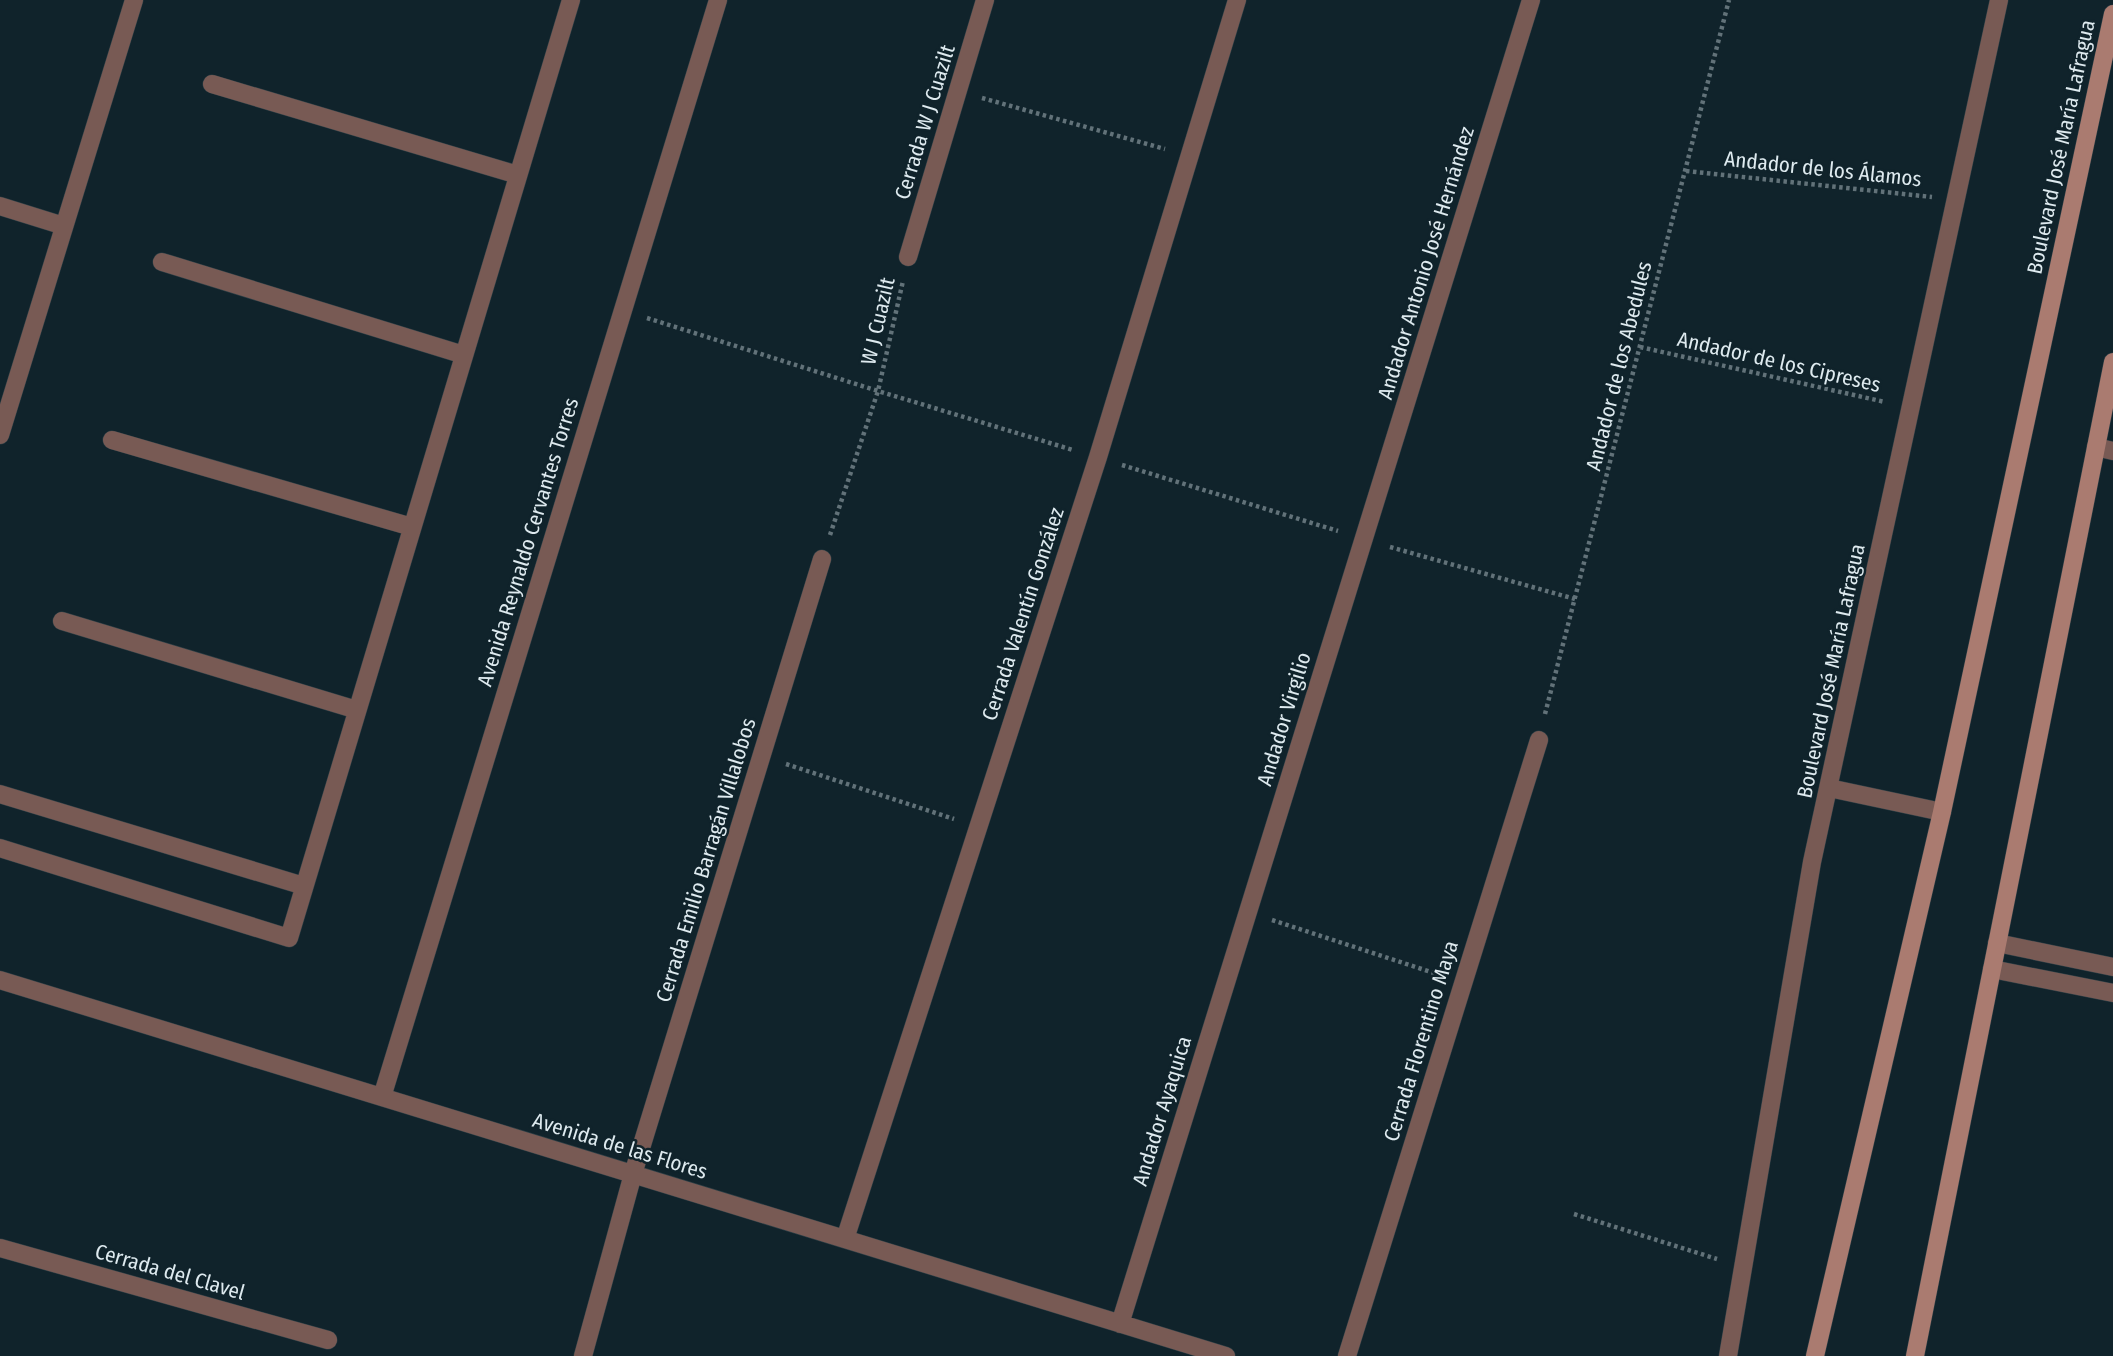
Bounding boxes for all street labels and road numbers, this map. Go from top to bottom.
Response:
street label: Boulevard José María Lafragua [2021,18,2101,276]
street label: Cerrada W J Cuazilt [889,41,961,202]
street label: Andador Antonio José Hernández [1372,123,1480,403]
street label: Andador de los Álamos [1723,146,1923,192]
street label: Andador de los Abedules [1580,259,1658,473]
street label: W J Cuazilt [855,275,901,367]
street label: Andador de los Cipreses [1675,326,1883,398]
street label: Avenida Reynaldo Cervantes Torres [472,395,584,689]
street label: Cerrada Valentín González [976,504,1070,724]
street label: Boulevard José María Lafragua [1791,542,1871,800]
street label: Andador Virgilio [1251,649,1317,789]
street label: Cerrada Emilio Barragán Villalobos [650,715,762,1005]
street label: Cerrada Florentino Maya [1378,937,1464,1145]
street label: Andador Ayaquica [1127,1033,1197,1189]
street label: Avenida de las Flores [530,1107,710,1185]
street label: Cerrada del Clavel [92,1238,248,1306]

